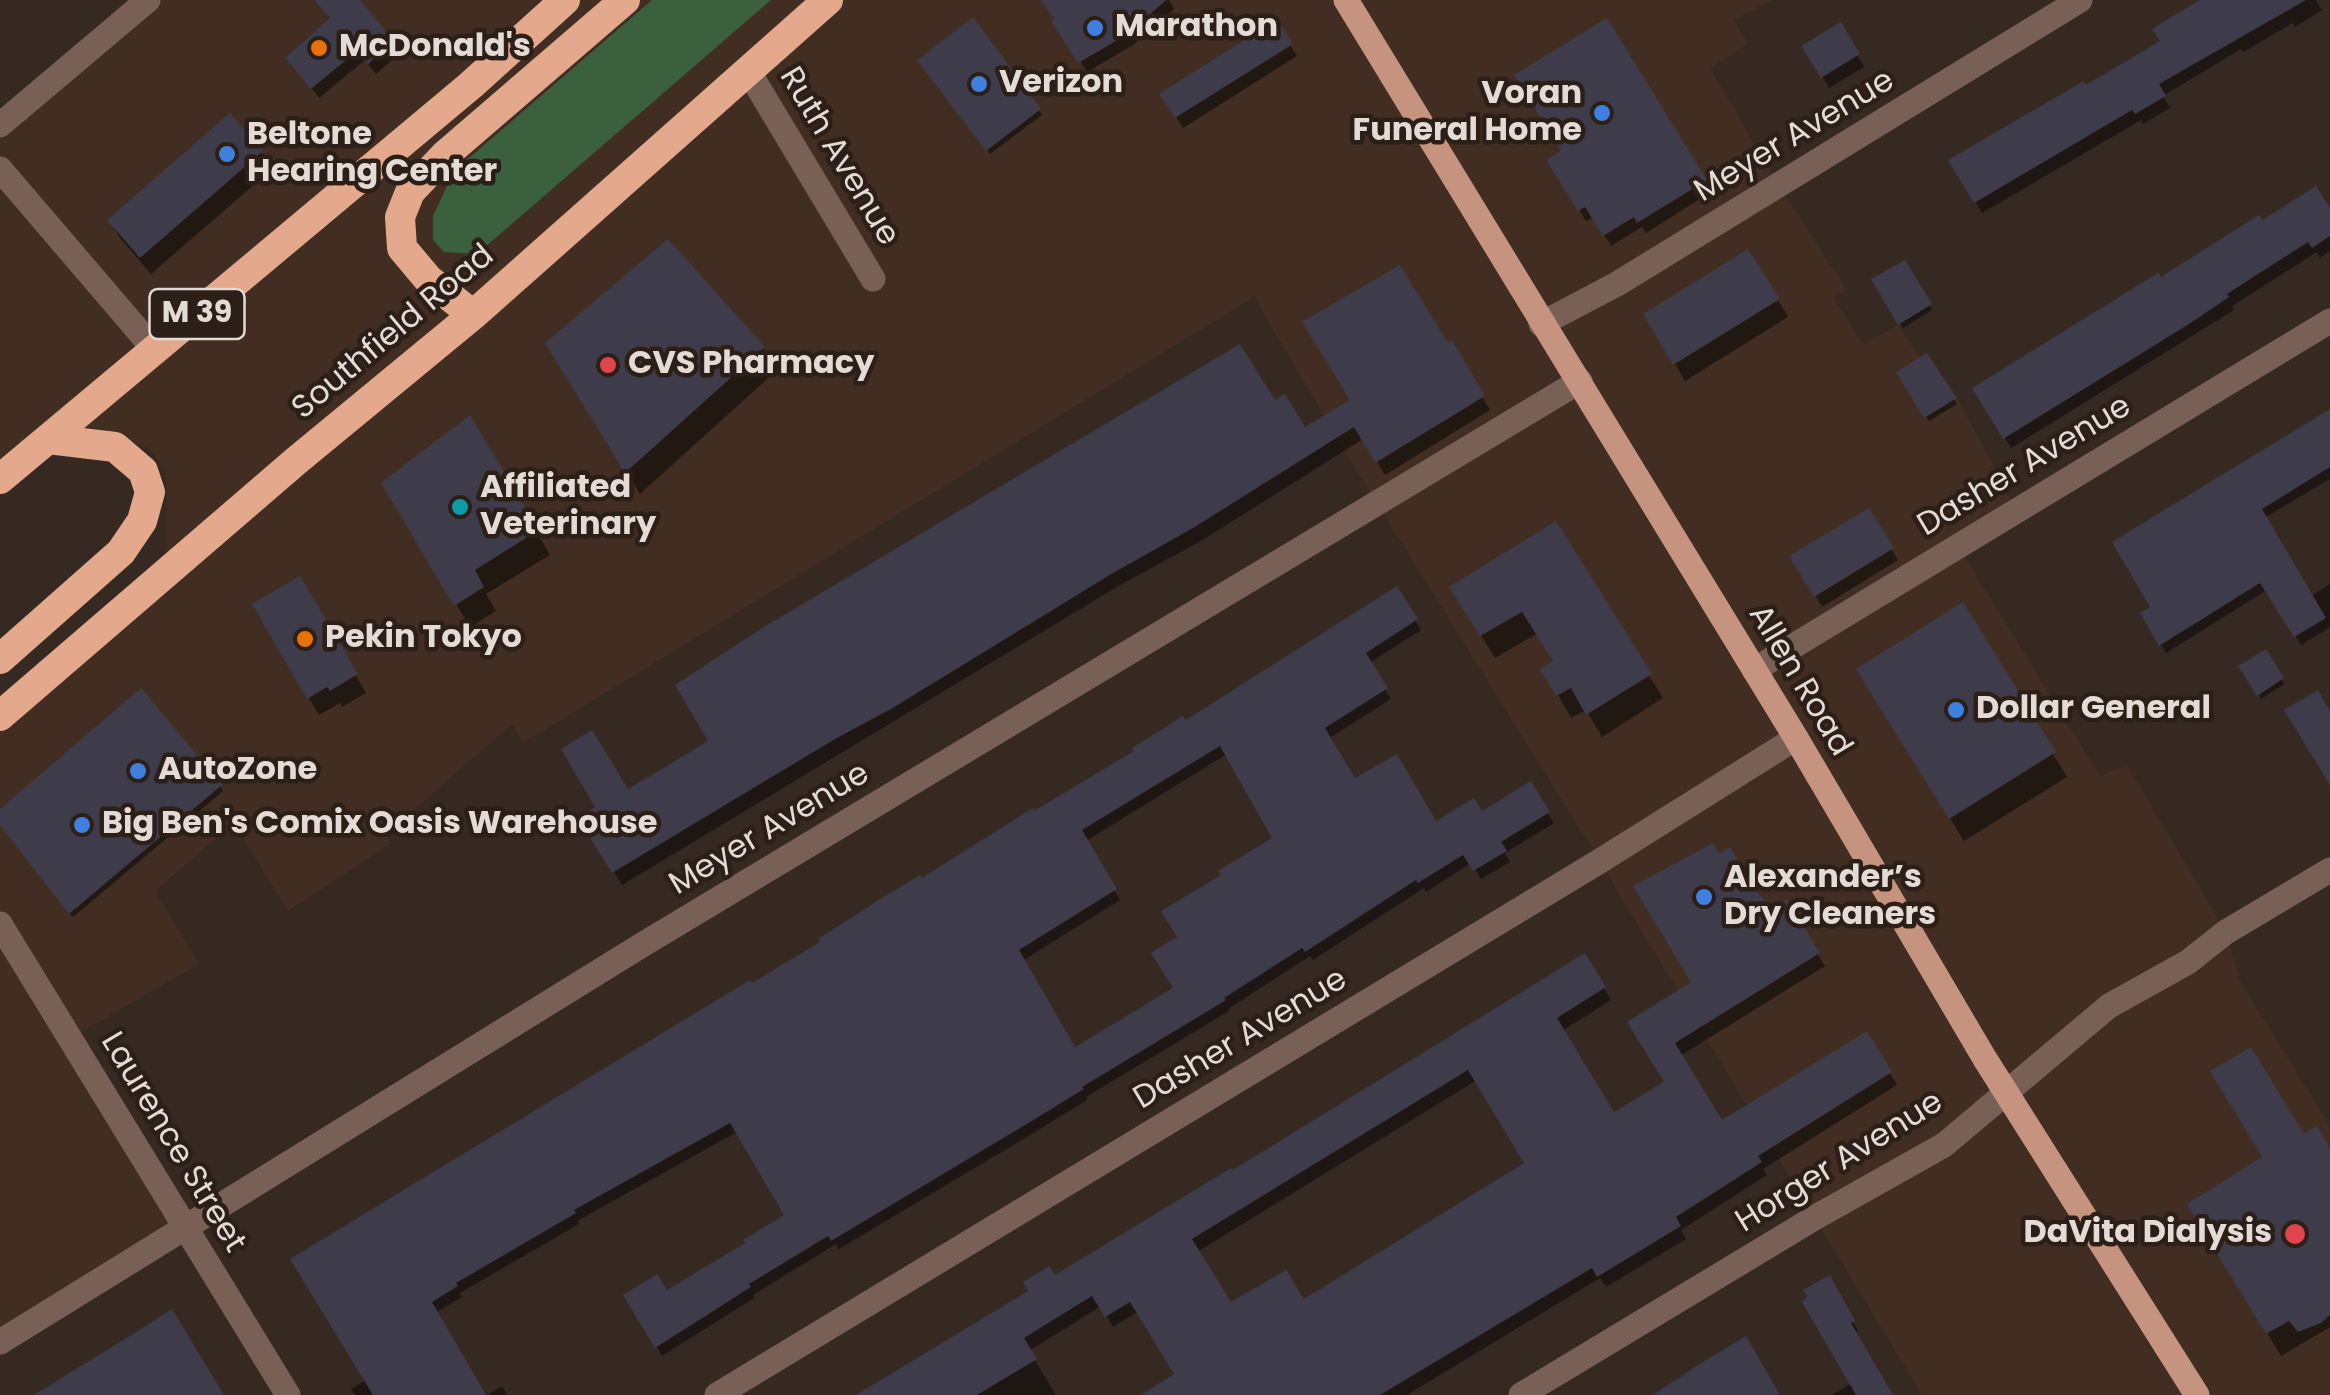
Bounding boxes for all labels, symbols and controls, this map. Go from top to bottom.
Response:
place label: Marathon [1115,9,1278,47]
marker: Marathon [1084,17,1106,39]
place label: McDonald's [339,29,531,67]
marker: McDonald's [308,37,330,59]
street label: Ruth Avenue [770,61,906,253]
street label: Meyer Avenue [1688,62,1902,212]
place label: Verizon [999,65,1123,103]
marker: Verizon [968,73,990,95]
place label: Voran Funeral Home [1353,76,1582,151]
marker: Voran Funeral Home [1591,102,1613,124]
place label: Beltone Hearing Center [247,117,497,192]
marker: Beltone Hearing Center [216,143,238,165]
street label: Southfield Road [285,238,503,428]
road number: M 39 [150,289,244,339]
place label: CVS Pharmacy [628,346,874,384]
marker: CVS Pharmacy [597,354,619,376]
street label: Dasher Avenue [1911,388,2139,546]
place label: Affiliated Veterinary [480,470,656,545]
marker: Affiliated Veterinary [449,496,471,518]
street label: Allen Road [1739,599,1859,763]
place label: Pekin Tokyo [325,620,522,658]
marker: Pekin Tokyo [294,628,316,650]
place label: Dollar General [1976,691,2211,729]
marker: Dollar General [1945,699,1967,721]
place label: AutoZone [158,752,317,790]
street label: Meyer Avenue [663,755,877,905]
marker: AutoZone [127,760,149,782]
place label: Big Ben's Comix Oasis Warehouse [102,806,658,844]
marker: Big Ben's Comix Oasis Warehouse [71,814,93,836]
place label: Alexander’s Dry Cleaners [1724,860,1936,935]
marker: Alexander’s Dry Cleaners [1693,886,1715,908]
street label: Dasher Avenue [1127,961,1355,1119]
street label: Laurence Street [91,1026,253,1260]
street label: Horger Avenue [1729,1084,1951,1242]
place label: DaVita Dialysis [2023,1215,2272,1253]
marker: DaVita Dialysis [2282,1221,2308,1247]

